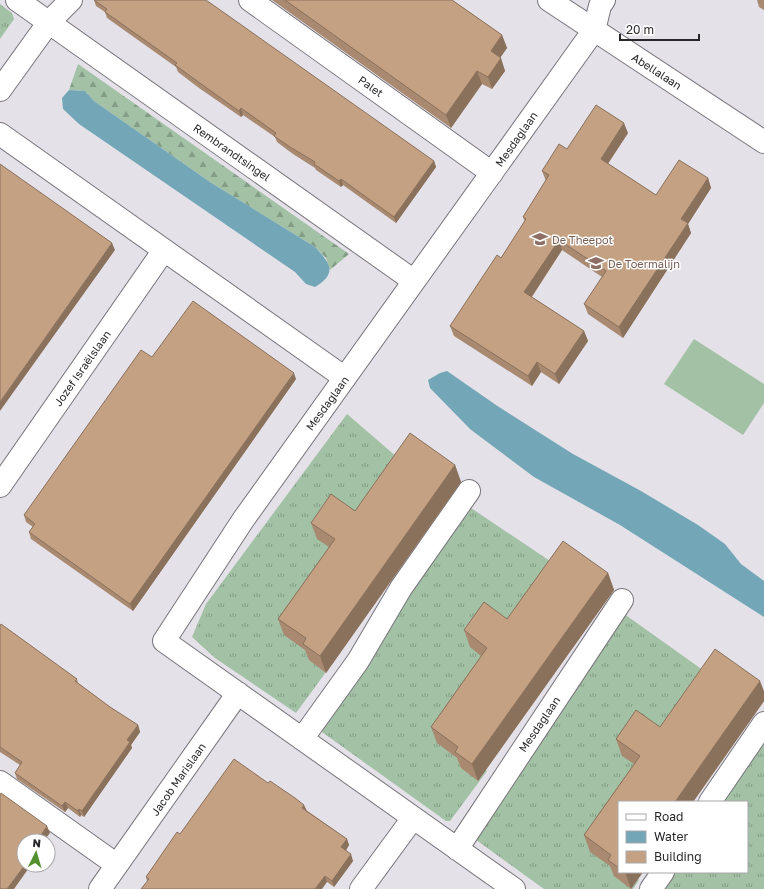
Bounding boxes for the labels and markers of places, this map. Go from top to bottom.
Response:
school or university icon: De Theepot [531,230,549,248]
place label: De Theepot [552,233,613,246]
school or university icon: De Toermalijn [587,254,605,272]
place label: De Toermalijn [608,257,680,270]

